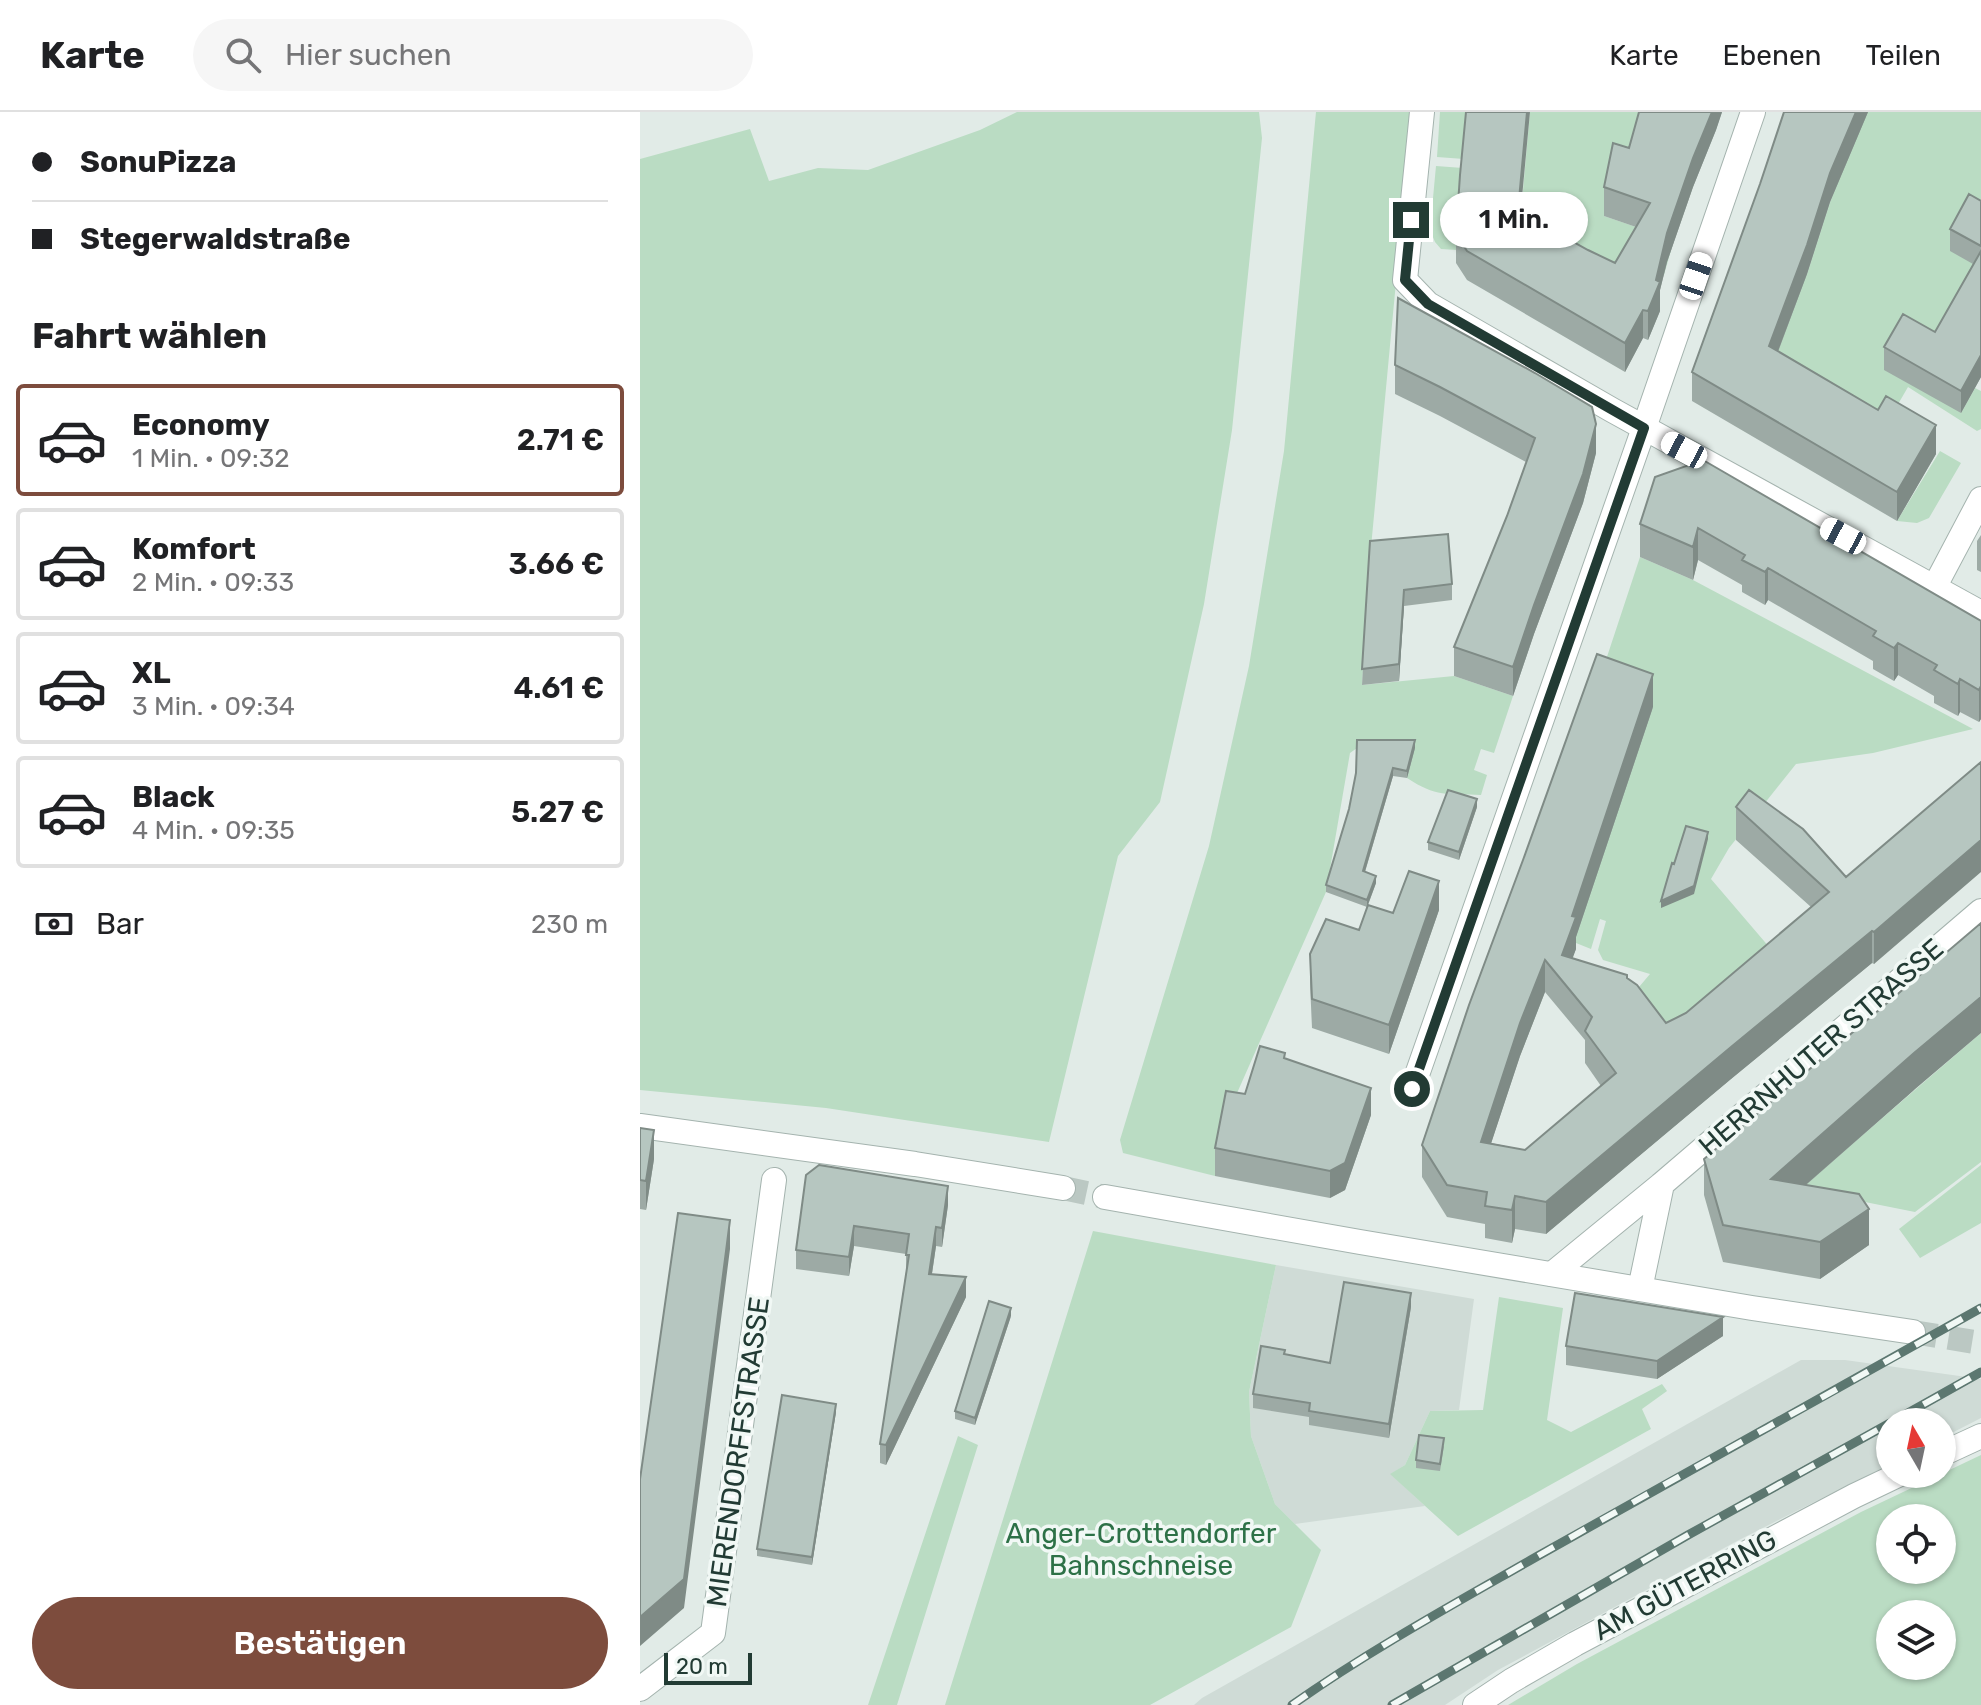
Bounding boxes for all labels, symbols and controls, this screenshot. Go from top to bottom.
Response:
search box [193,19,753,91]
text: Karte [40,32,145,78]
icon: search [221,33,265,77]
text: Hier suchen [285,37,452,73]
text: Karte [1609,39,1679,72]
text: Ebenen [1723,39,1822,72]
text: Teilen [1866,39,1941,72]
text: SonuPizza [80,144,236,180]
callout: 1 Min. [1439,192,1587,248]
route end [1393,202,1429,238]
text: 1 Min. [1479,204,1549,235]
text: Stegerwaldstraße [80,221,351,257]
car [1677,249,1715,303]
text: Fahrt wählen [32,314,267,357]
icon: car [36,404,108,476]
text: Economy [132,407,270,443]
text: 2.71 € [517,422,604,458]
car [1657,428,1711,472]
text: 1 Min. · 09:32 [132,443,290,474]
car [1816,514,1870,558]
icon: car [36,528,108,600]
text: Komfort [132,531,256,567]
text: 3.66 € [508,546,604,582]
text: 2 Min. · 09:33 [132,567,294,598]
icon: car [36,652,108,724]
text: XL [132,655,171,691]
text: 4.61 € [513,670,604,706]
text: 3 Min. · 09:34 [132,691,295,722]
icon: car [36,776,108,848]
text: Black [132,779,215,815]
text: 5.27 € [511,794,604,830]
text: 4 Min. · 09:35 [132,815,295,846]
icon: cash [32,902,76,946]
text: Bar [96,906,144,942]
text: 230 m [531,909,608,940]
street label: HERRNHUTER STRASSE [1692,932,1950,1162]
route start [1394,1071,1430,1107]
street label: MIERENDORFFSTRASSE [700,1295,776,1609]
north arrow [1876,1408,1956,1488]
map controls [1876,1408,1956,1680]
button: locate [1876,1504,1956,1584]
park label: Anger-Crottendorfer Bahnschneise [1006,1517,1277,1582]
street label: AM GÜTERRING [1588,1523,1782,1647]
button: Bestätigen [32,1597,608,1689]
button: layers [1876,1600,1956,1680]
scale bar [664,1649,752,1685]
text: 20 m [676,1653,728,1680]

